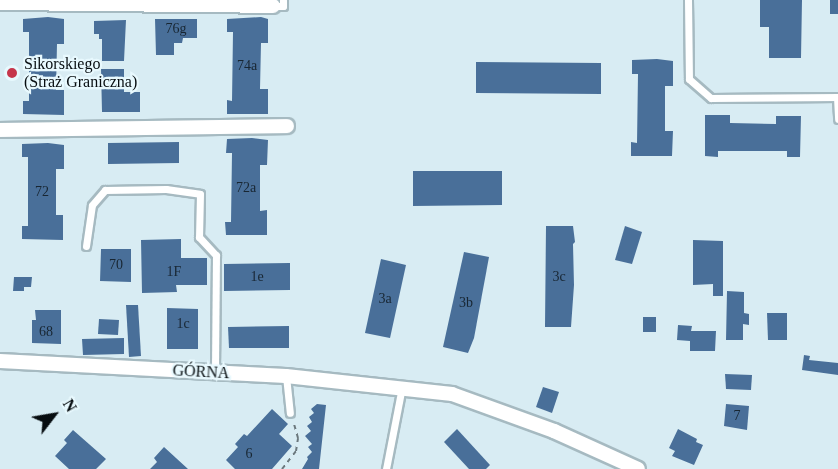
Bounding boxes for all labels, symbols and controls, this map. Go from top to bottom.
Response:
house number: 76g [166,21,186,37]
place label: Sikorskiego (Straż Graniczna) [24,54,137,92]
house number: 74a [237,58,257,74]
marker: Sikorskiego (Straż Graniczna) [5,66,19,80]
house number: 72a [236,180,256,196]
house number: 72 [35,184,49,200]
house number: 70 [109,257,123,273]
house number: 1F [167,264,181,280]
house number: 1e [250,269,264,285]
house number: 3c [552,269,566,285]
house number: 3a [378,291,392,307]
house number: 3b [459,295,473,311]
house number: 1c [176,316,190,332]
house number: 68 [39,324,53,340]
street label: GÓRNA [172,361,230,383]
north arrow [24,385,84,445]
text: N [60,396,80,415]
house number: 7 [734,408,740,424]
house number: 6 [246,446,252,462]

